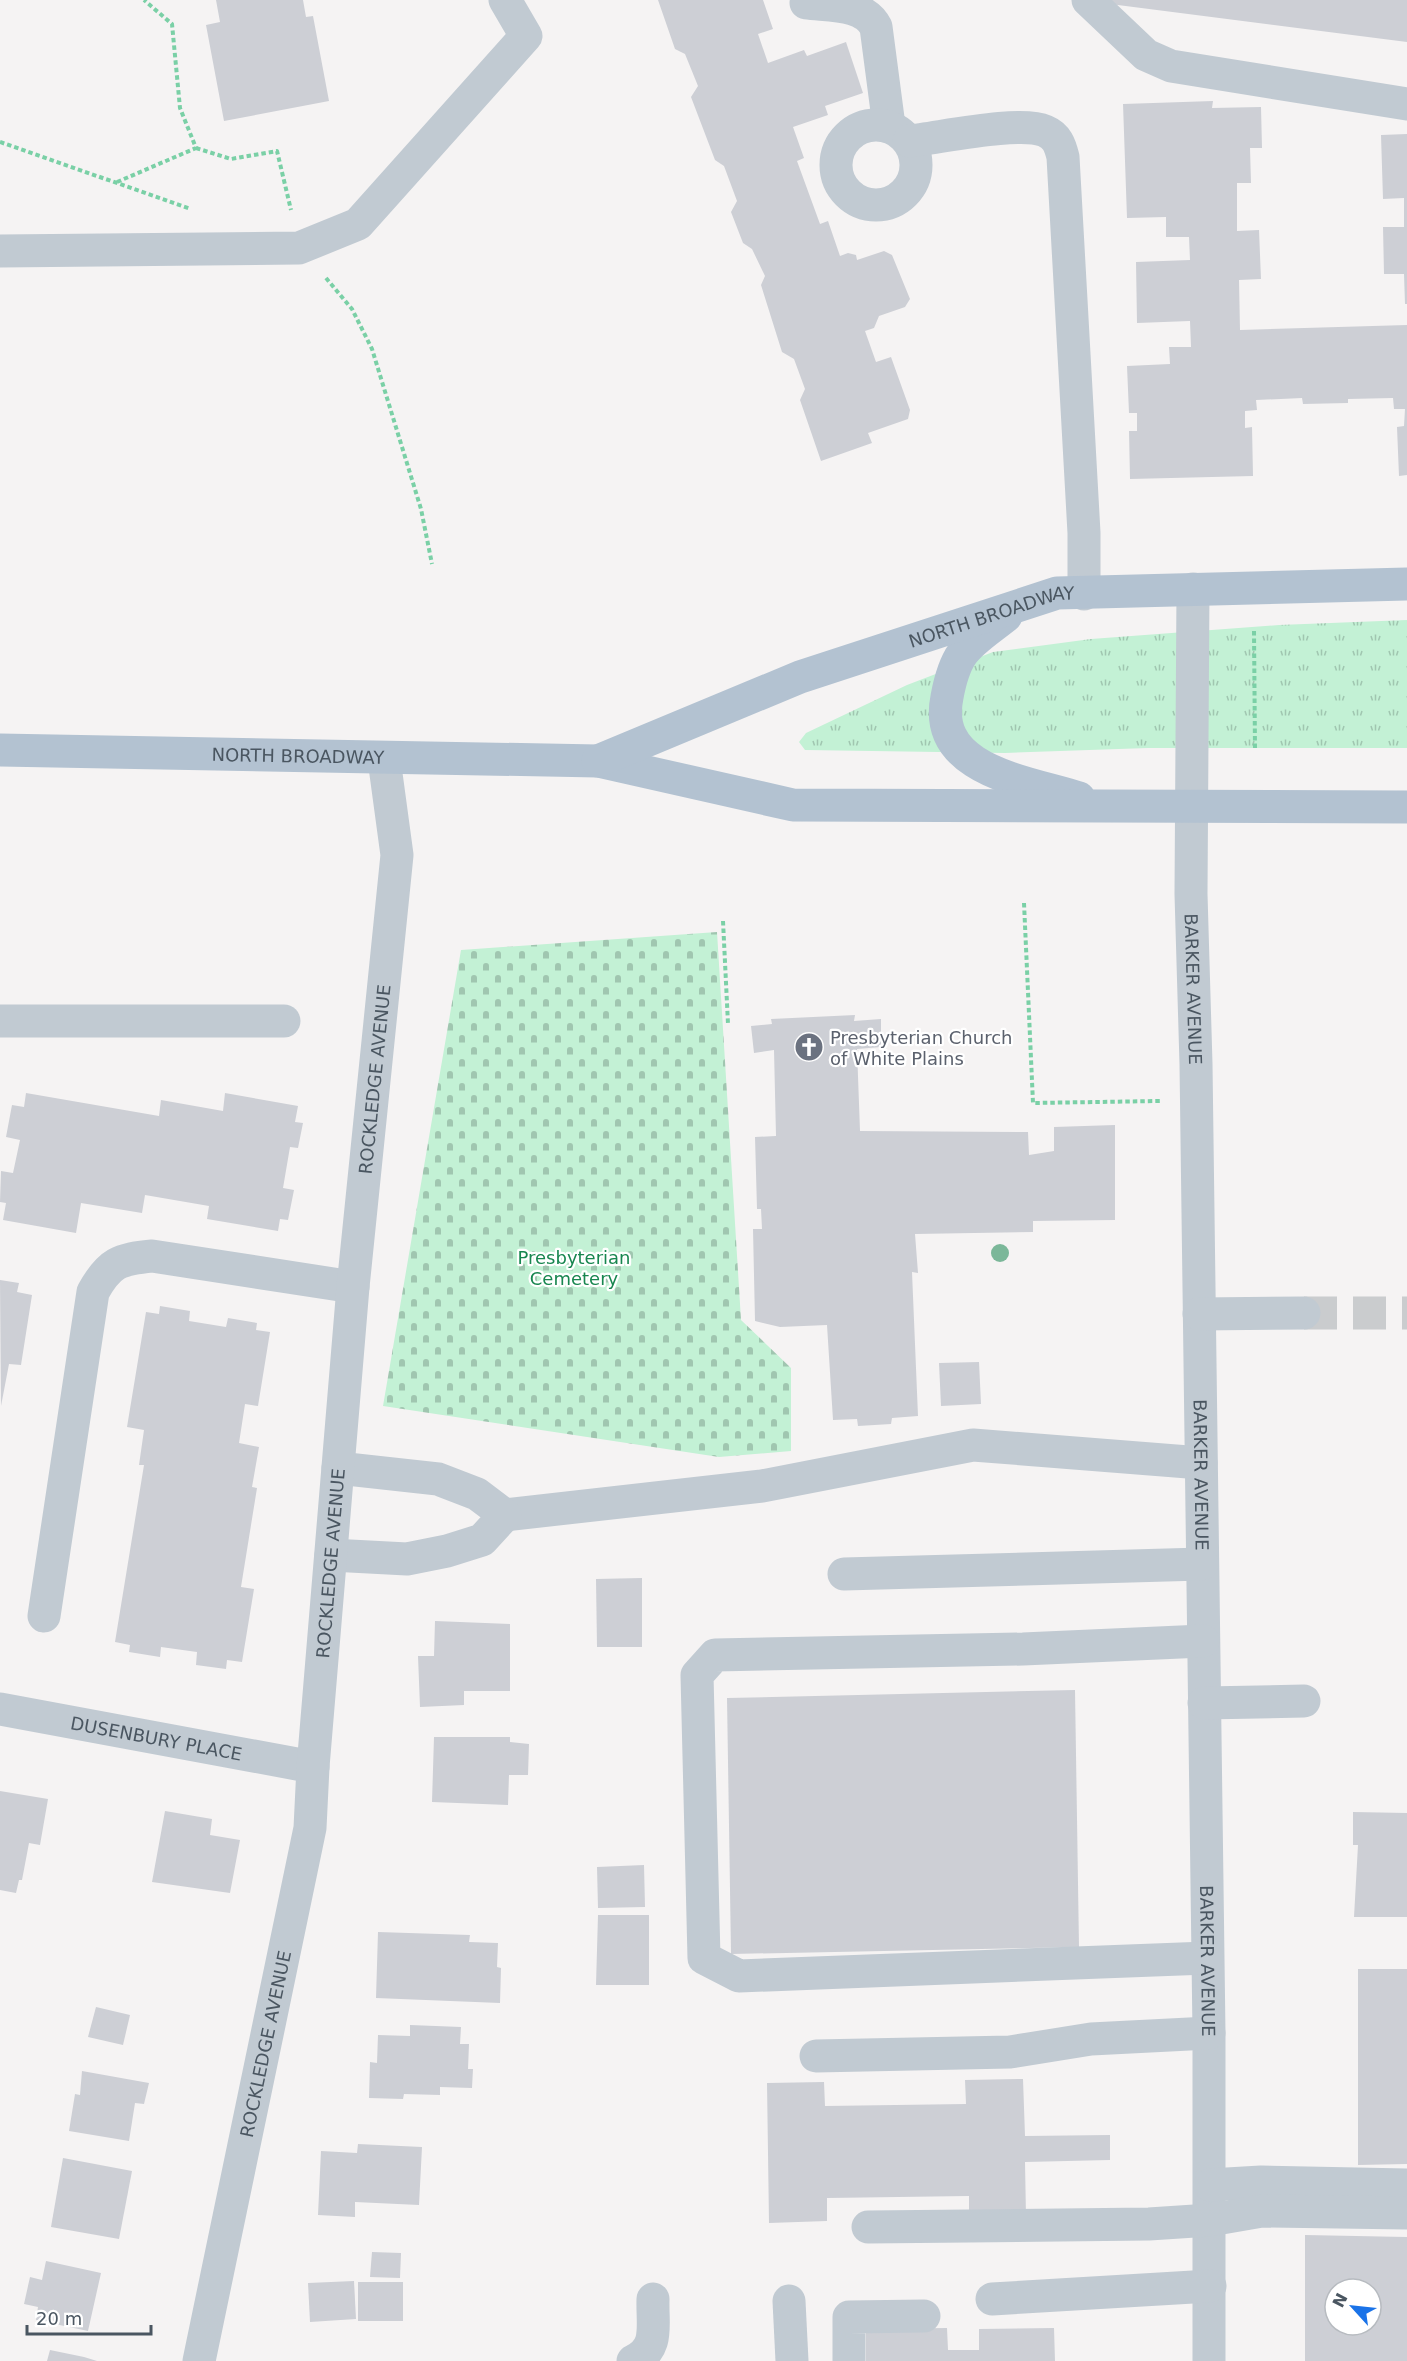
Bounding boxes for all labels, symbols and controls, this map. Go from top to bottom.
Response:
street label: NORTH BROADWAY [906,582,1076,651]
street label: NORTH BROADWAY [211,743,386,768]
street label: BARKER AVENUE [1181,913,1207,1065]
street label: ROCKLEDGE AVENUE [354,984,394,1175]
place label: Presbyterian Church of White Plains [830,1027,1012,1069]
church icon: Presbyterian Church of White Plains [793,1031,825,1063]
park label: Presbyterian Cemetery [517,1247,631,1289]
street label: BARKER AVENUE [1190,1399,1213,1551]
street label: ROCKLEDGE AVENUE [312,1468,348,1659]
street label: DUSENBURY PLACE [69,1712,244,1764]
street label: BARKER AVENUE [1197,1885,1220,2037]
street label: ROCKLEDGE AVENUE [235,1948,295,2139]
north arrow [1323,2277,1383,2337]
text: N [1329,2290,1352,2311]
scale bar [27,2298,152,2336]
text: 20 m [36,2308,82,2329]

